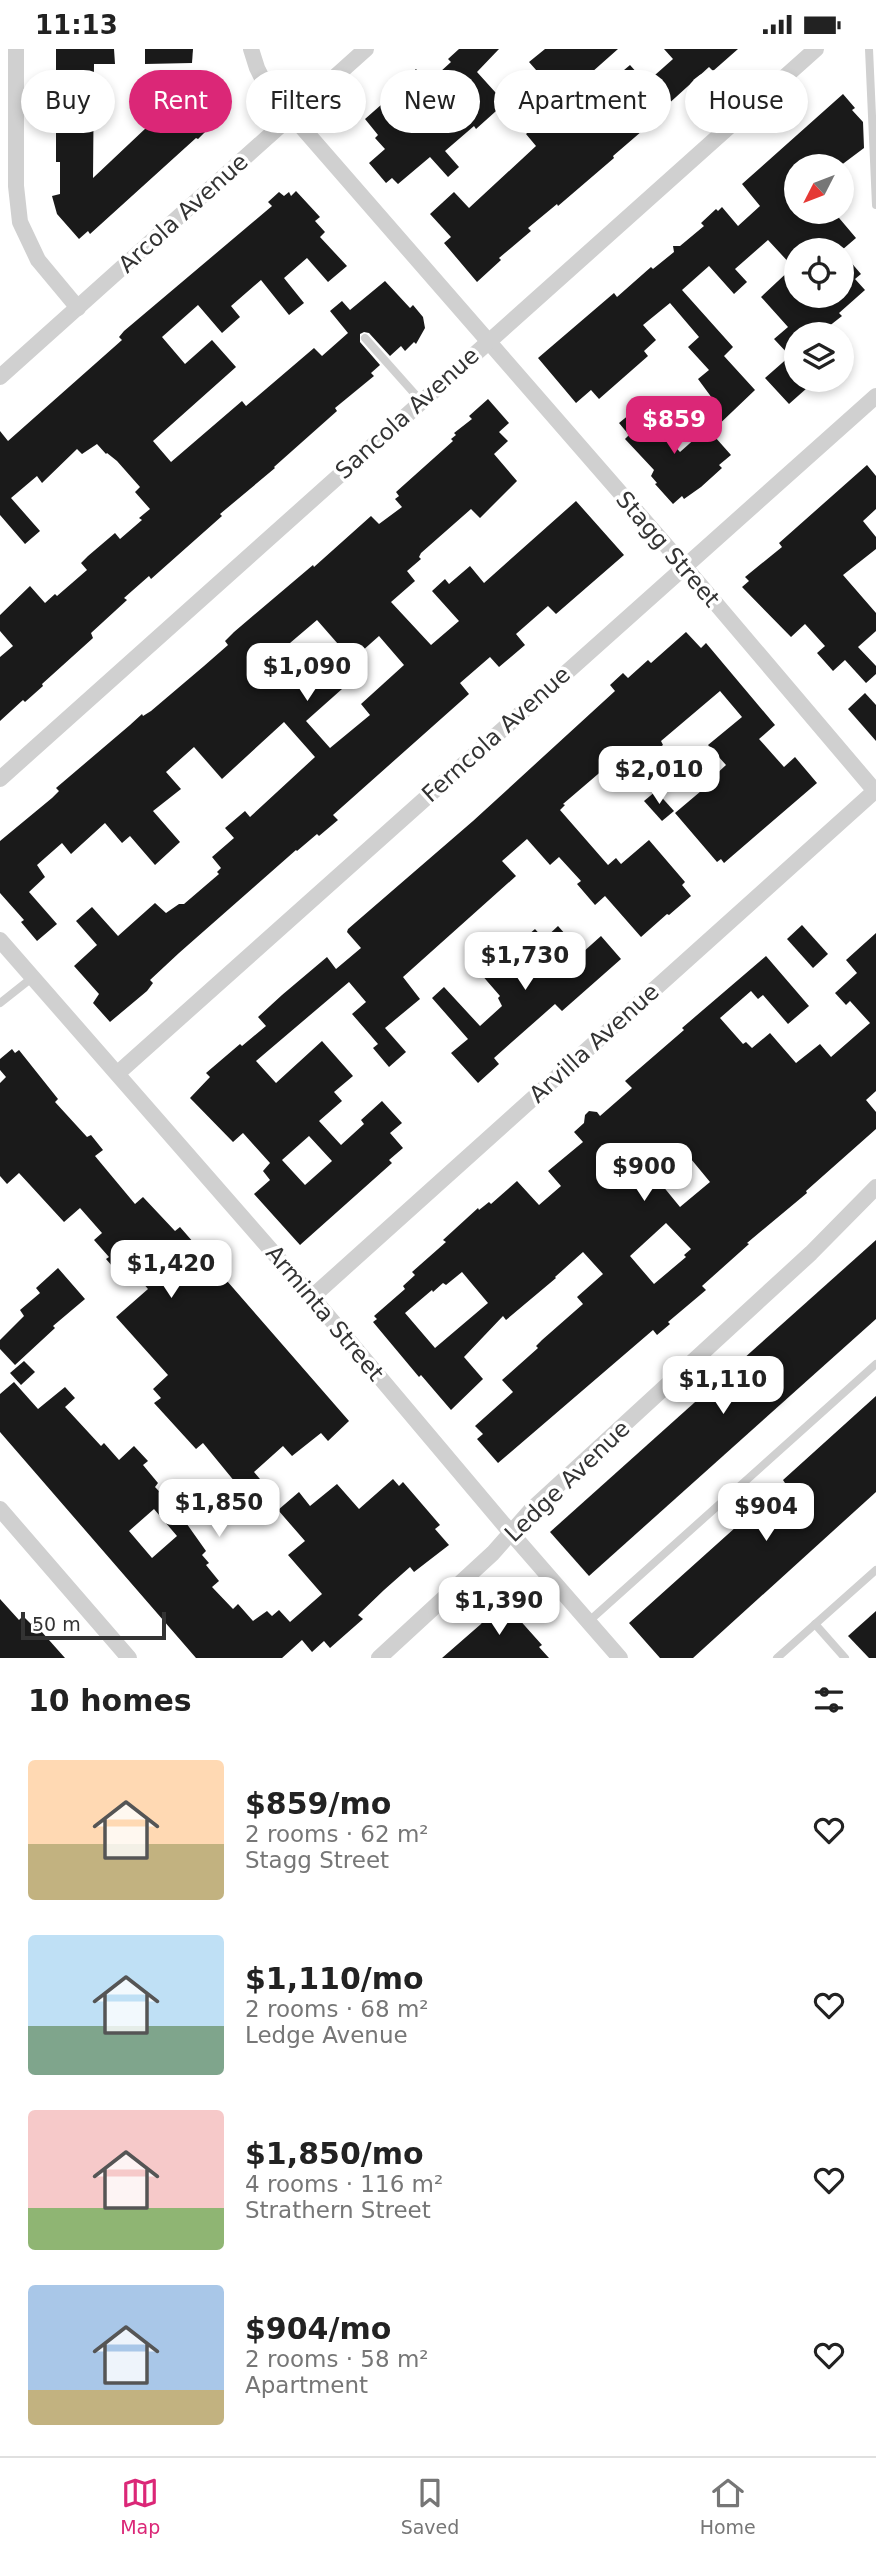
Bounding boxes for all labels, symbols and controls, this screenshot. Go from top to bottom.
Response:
text: 11:13 [35,10,118,40]
chip: Buy [21,70,115,133]
chip: Rent [129,70,232,133]
chip: Filters [246,70,366,133]
chip: New [380,70,480,133]
chip: Apartment [494,70,671,133]
chip: House [685,70,808,133]
street label: Arcola Avenue [113,148,253,278]
north arrow [784,154,854,224]
map controls [784,154,854,392]
button: locate [784,238,854,308]
button: layers [784,322,854,392]
street label: Sancola Avenue [330,342,484,484]
pin: $859 [633,397,715,456]
text: $859 [642,406,706,432]
street label: Stagg Street [611,486,725,612]
pin: $1,090 [250,643,364,703]
text: $1,090 [263,653,351,679]
street label: Ferncola Avenue [417,661,575,807]
pin: $2,010 [602,747,716,806]
text: $2,010 [615,756,703,782]
pin: $1,730 [468,933,582,992]
text: $1,730 [481,942,569,968]
street label: Arvilla Avenue [524,978,664,1108]
pin: $900 [603,1143,685,1203]
text: $900 [612,1153,676,1179]
street label: Arminta Street [261,1240,389,1386]
pin: $1,420 [114,1241,228,1300]
text: $1,420 [127,1250,215,1276]
pin: $1,110 [666,1357,780,1416]
text: $1,110 [679,1366,767,1392]
street label: Ledge Avenue [499,1415,635,1547]
pin: $1,850 [162,1479,276,1539]
pin: $904 [725,1483,807,1543]
text: $1,850 [175,1489,263,1515]
text: $904 [734,1493,798,1519]
pin: $1,390 [442,1577,556,1637]
text: $1,390 [455,1587,543,1613]
scale bar [21,1609,166,1641]
text: 50 m [32,1613,81,1635]
icon: filters [810,1681,848,1719]
text: 10 homes [28,1683,192,1718]
text: $859/mo [245,1786,391,1821]
icon: home [84,1788,168,1872]
icon: heart [810,1811,848,1849]
text: 2 rooms · 62 m² [245,1821,429,1847]
text: Stagg Street [245,1847,389,1873]
text: $1,110/mo [245,1961,424,1996]
icon: home [84,1963,168,2047]
icon: heart [810,1986,848,2024]
text: 2 rooms · 68 m² [245,1996,429,2022]
text: Ledge Avenue [245,2022,408,2048]
text: $1,850/mo [245,2136,424,2171]
icon: home [84,2138,168,2222]
icon: heart [810,2161,848,2199]
text: 4 rooms · 116 m² [245,2171,443,2197]
text: Strathern Street [245,2197,431,2223]
text: $904/mo [245,2311,391,2346]
icon: home [84,2313,168,2397]
icon: heart [810,2336,848,2374]
text: 2 rooms · 58 m² [245,2346,429,2372]
text: Apartment [245,2372,368,2398]
tab: Map [120,2474,160,2538]
tab: Saved [401,2474,459,2538]
tab: Home [700,2474,756,2538]

